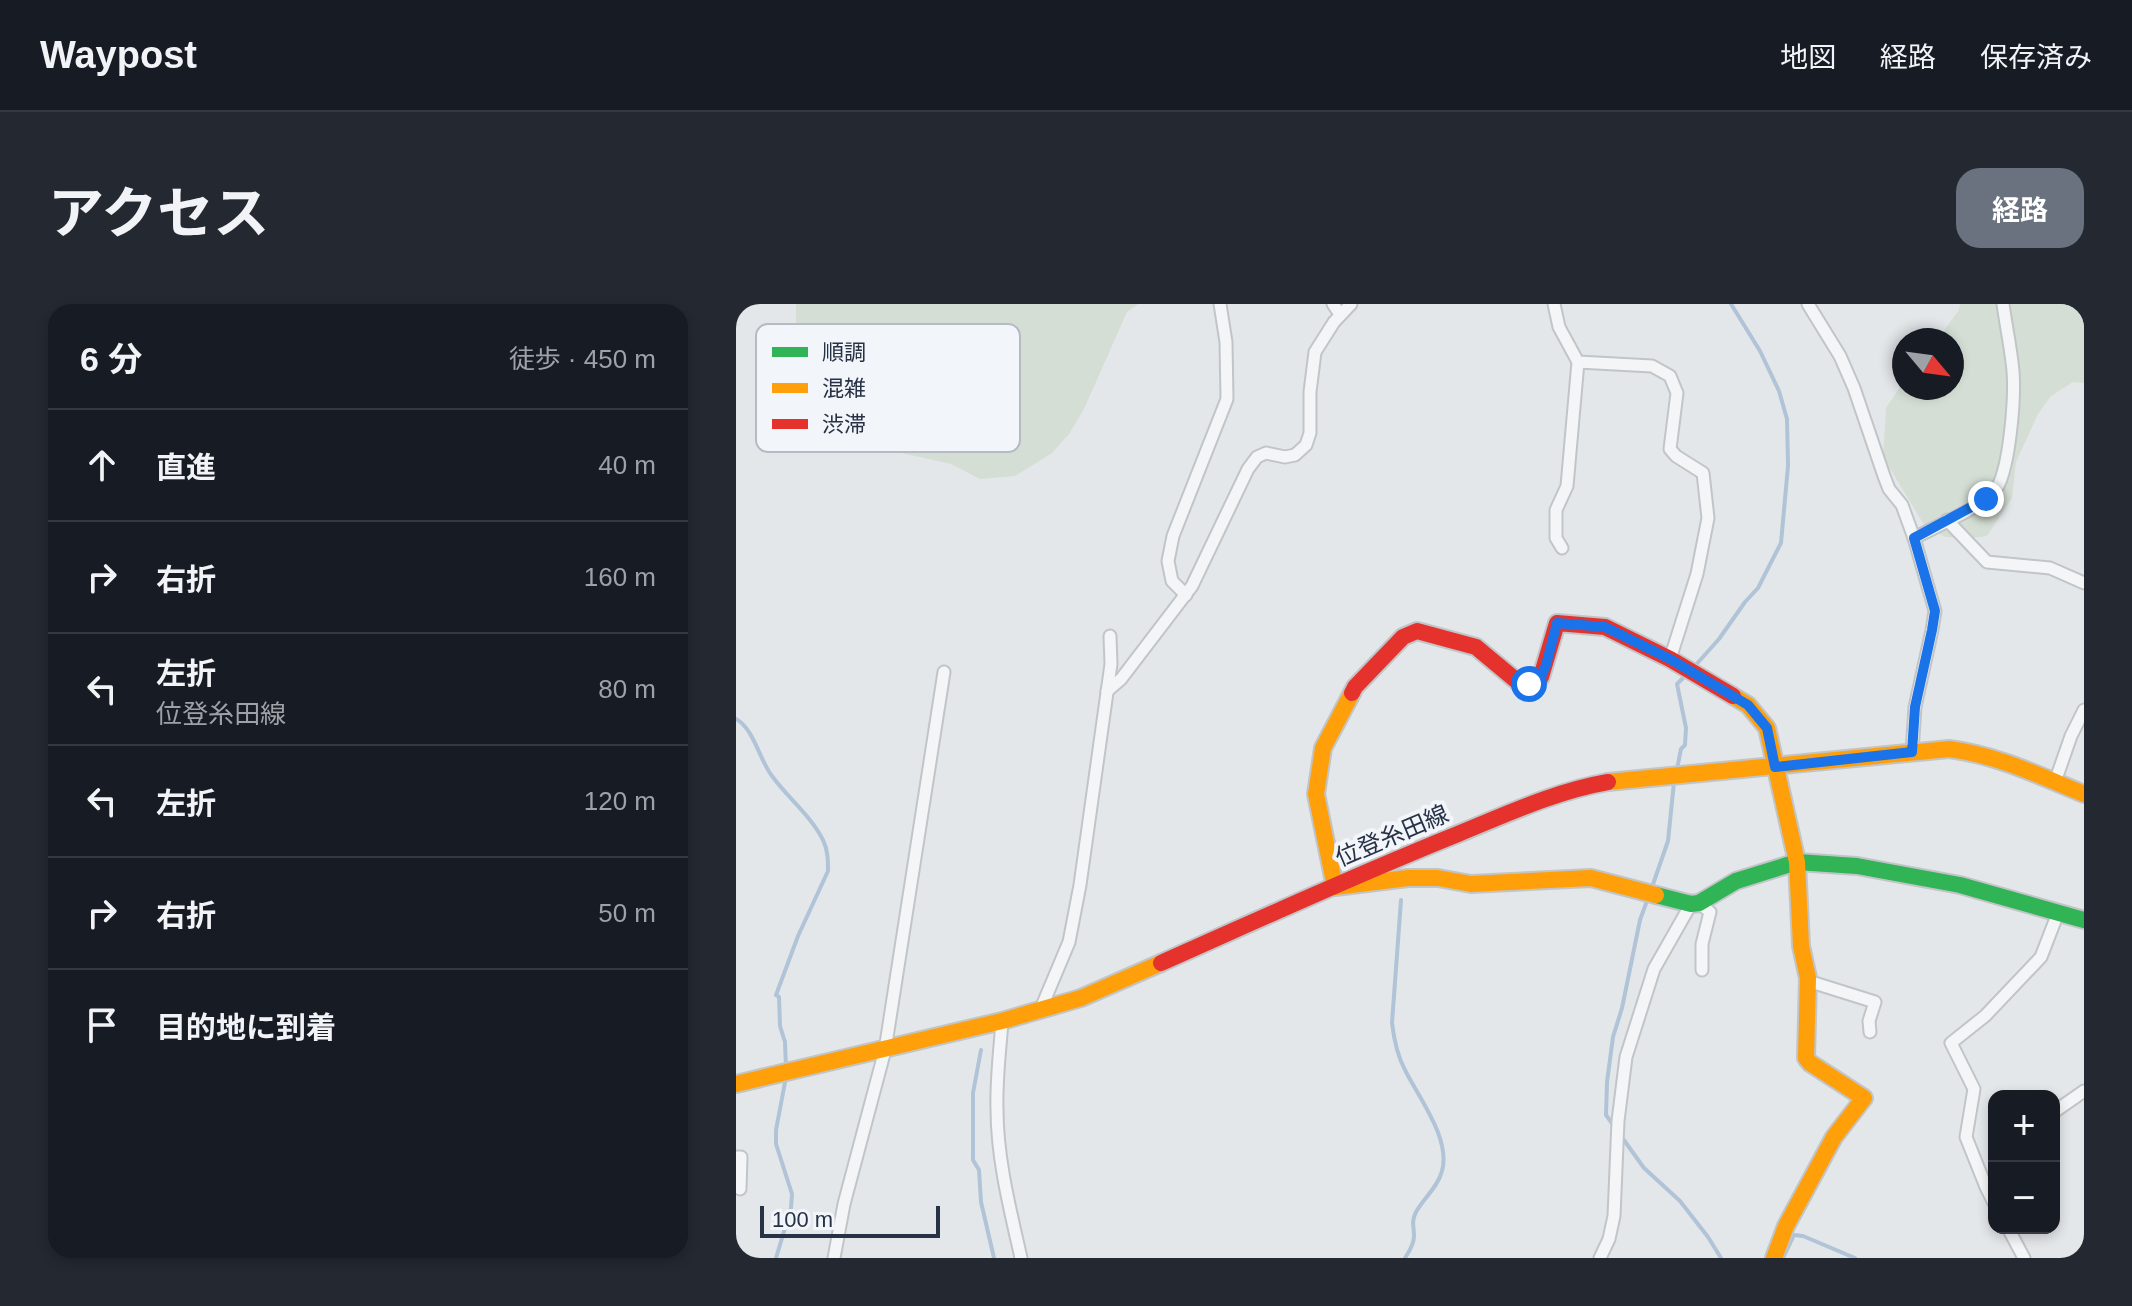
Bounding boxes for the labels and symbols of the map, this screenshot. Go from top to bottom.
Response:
legend [756,324,1020,452]
north arrow [1892,328,1964,400]
text: 順調 [822,340,866,365]
text: 混雑 [822,376,866,401]
text: 渋滞 [822,412,866,437]
route end [1968,481,2004,517]
route start [1511,666,1547,702]
street label: 位登糸田線 [1331,800,1452,871]
scale bar [760,1202,940,1238]

